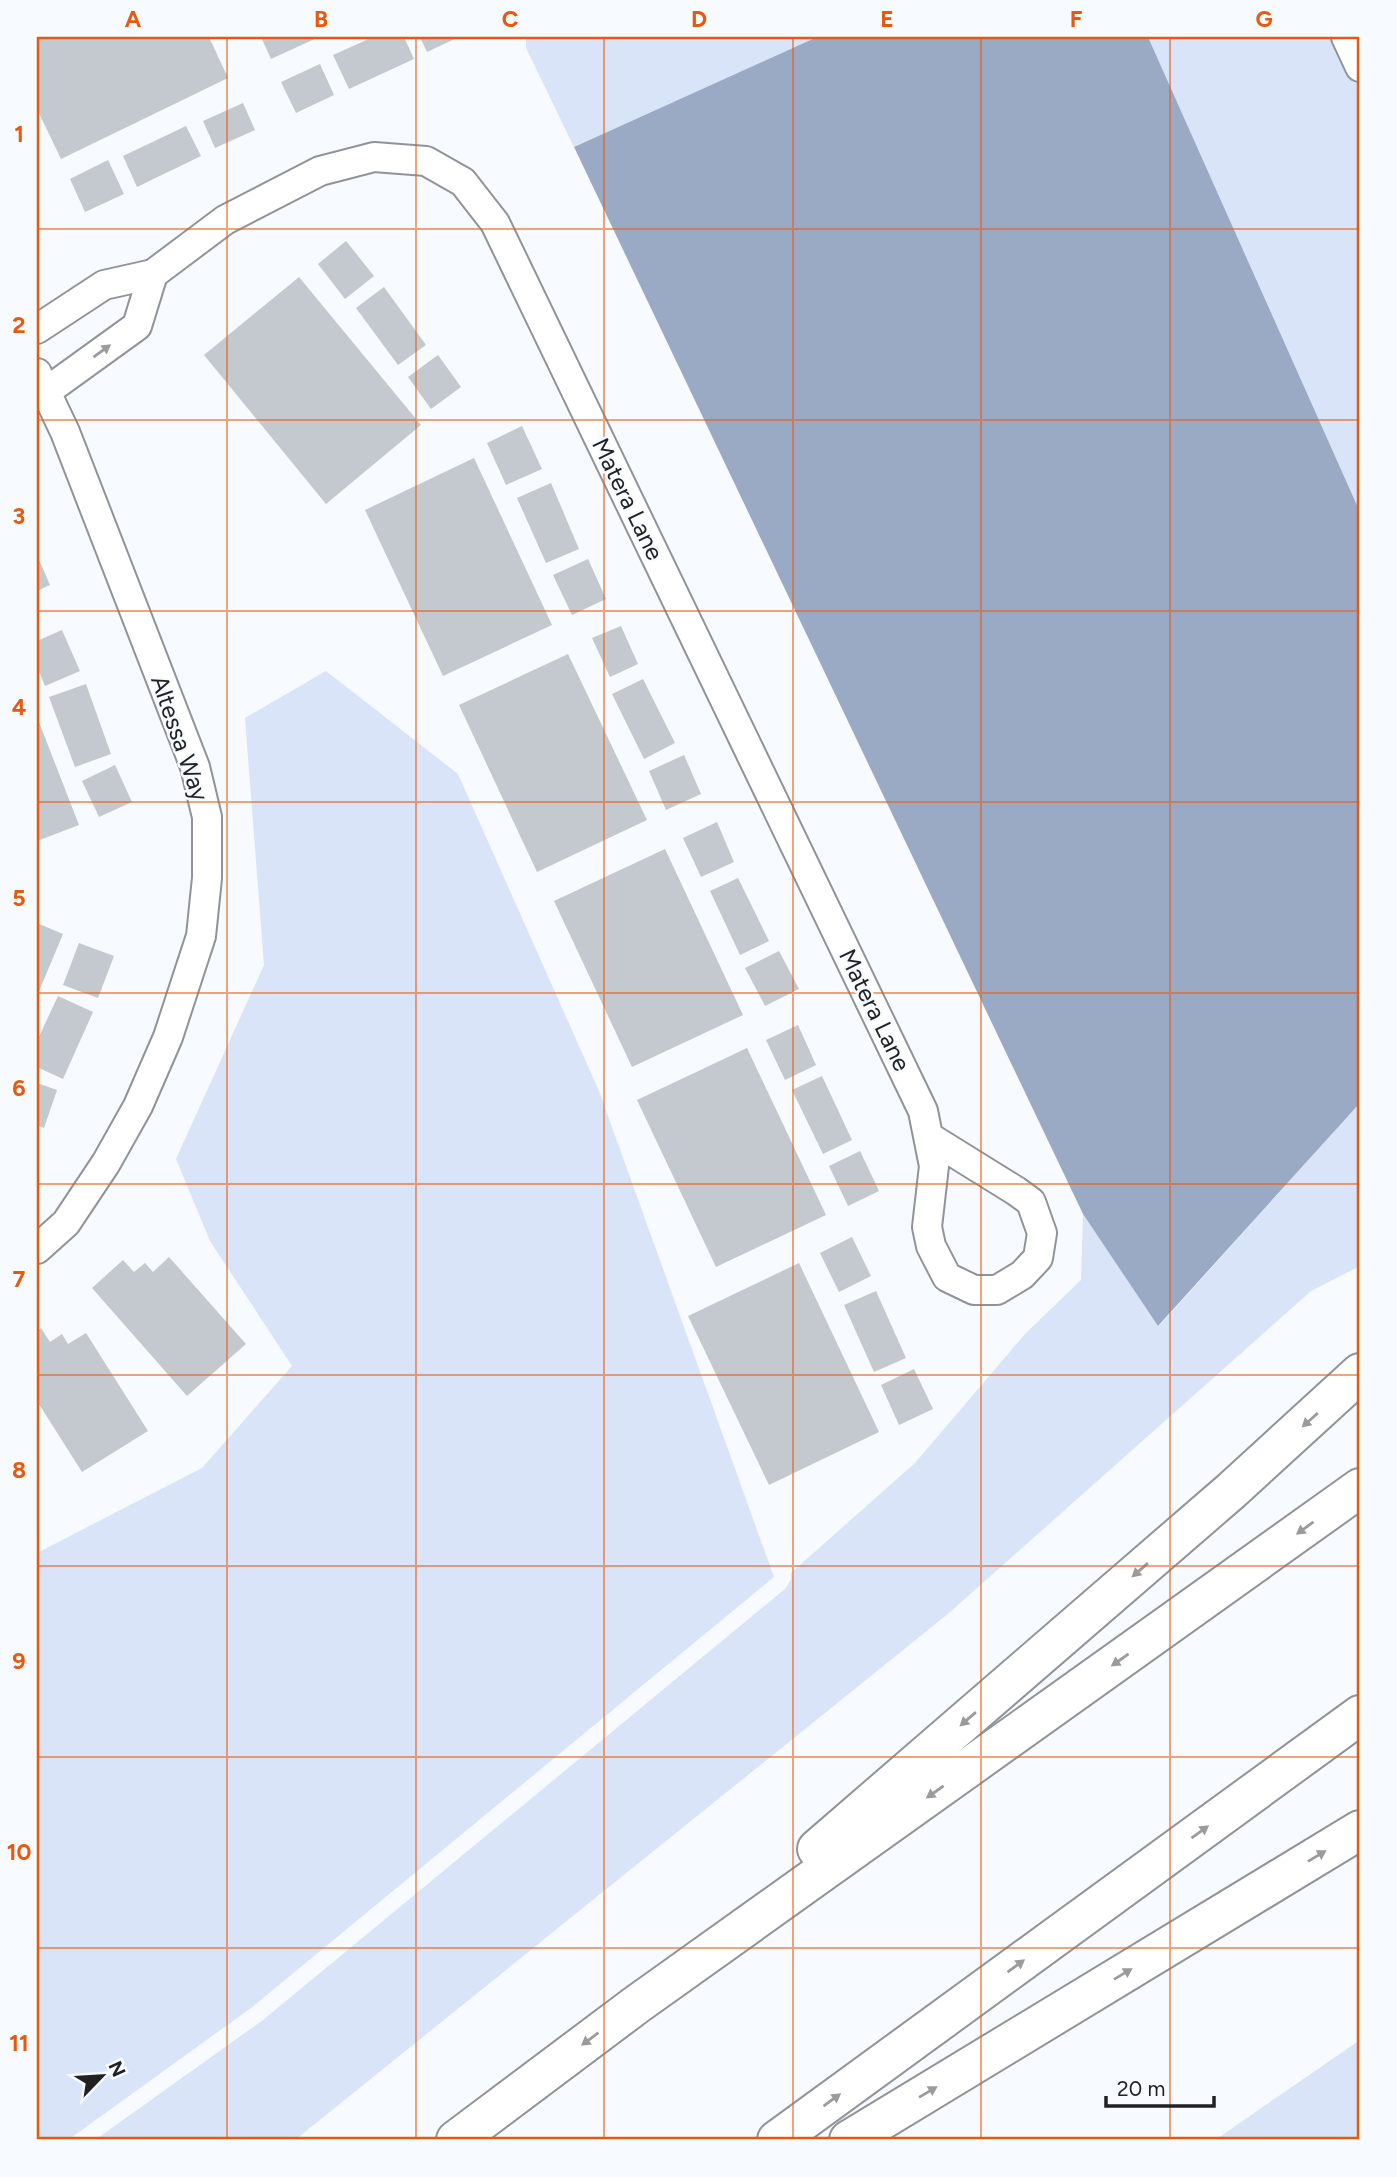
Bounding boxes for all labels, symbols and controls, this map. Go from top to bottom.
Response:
text: A [125,5,142,33]
text: B [314,5,328,33]
text: C [502,5,519,33]
text: D [691,5,707,33]
text: E [880,5,894,33]
text: F [1070,5,1083,33]
text: G [1255,5,1273,33]
text: 1 [14,120,24,148]
text: 2 [12,311,26,339]
one-way arrow [93,344,112,358]
street label: Matera Lane [586,433,670,565]
text: 3 [13,502,25,530]
street label: Altessa Way [145,671,215,805]
text: 4 [12,693,26,721]
text: 5 [12,884,26,912]
street label: Matera Lane [833,944,917,1076]
text: 6 [12,1074,26,1102]
text: 7 [13,1265,26,1293]
one-way arrow [1302,1411,1319,1427]
text: 8 [12,1456,26,1484]
one-way arrow [1296,1521,1314,1535]
one-way arrow [1131,1562,1149,1578]
text: 9 [12,1647,26,1675]
one-way arrow [1111,1653,1129,1667]
one-way arrow [959,1711,976,1726]
one-way arrow [926,1785,944,1799]
one-way arrow [1191,1825,1209,1839]
text: 10 [7,1838,31,1866]
one-way arrow [1308,1850,1327,1863]
one-way arrow [1007,1959,1025,1973]
one-way arrow [1113,1968,1132,1981]
text: 11 [9,2029,29,2057]
one-way arrow [581,2032,600,2046]
north arrow [66,2040,136,2110]
text: N [103,2058,130,2081]
scale bar [1106,2065,1215,2109]
text: 20 m [1117,2076,1165,2101]
one-way arrow [919,2086,938,2099]
one-way arrow [823,2093,841,2107]

